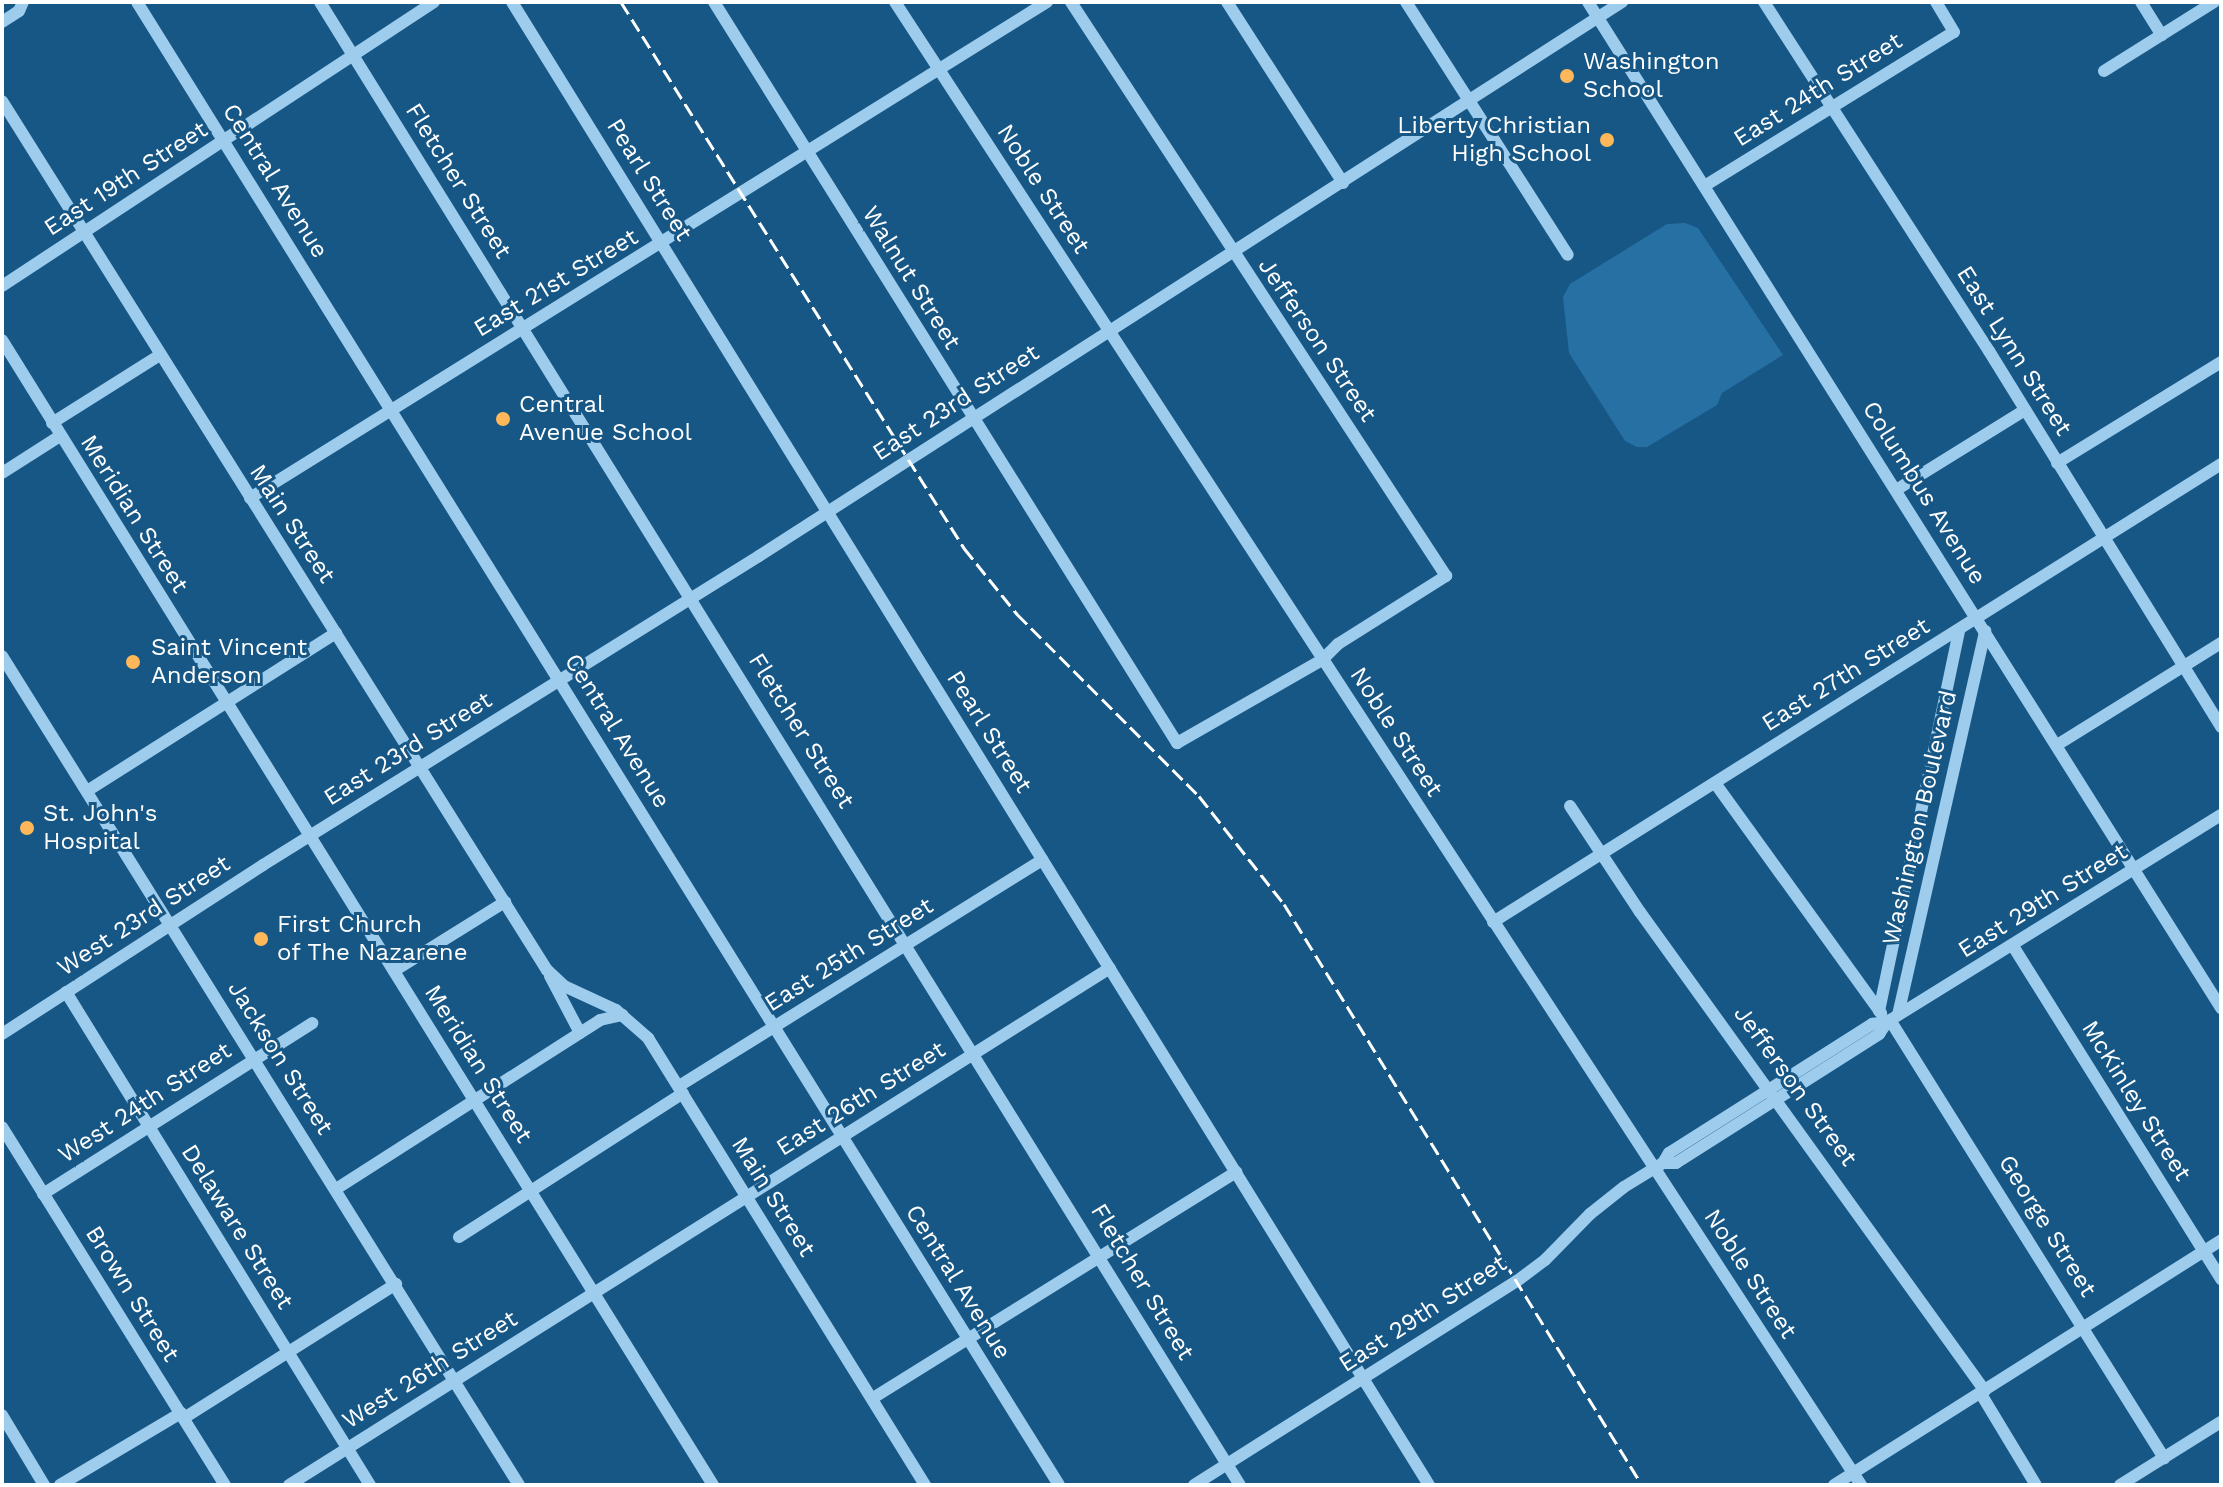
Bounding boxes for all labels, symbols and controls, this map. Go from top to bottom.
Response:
street label: East 24th Street [1729,27,1907,153]
place label: Washington School [1583,48,1720,104]
marker: Washington School [1558,67,1576,85]
street label: Central Avenue [215,98,335,264]
street label: Fletcher Street [399,98,517,264]
place label: Liberty Christian High School [1397,112,1591,168]
street label: Pearl Street [600,113,698,247]
street label: East 19th Street [39,115,213,243]
street label: Noble Street [990,119,1096,259]
marker: Liberty Christian High School [1598,131,1616,149]
street label: Walnut Street [856,201,966,355]
street label: East 21st Street [469,223,643,343]
street label: Jefferson Street [1252,253,1382,427]
street label: East Lynn Street [1950,261,2078,441]
street label: East 23rd Street [867,338,1045,468]
place label: Central Avenue School [519,391,692,447]
street label: Columbus Avenue [1856,396,1992,590]
marker: Central Avenue School [494,410,512,428]
street label: Meridian Street [74,430,194,598]
street label: Main Street [243,459,341,589]
street label: East 27th Street [1757,612,1935,738]
place label: Saint Vincent Anderson [151,634,308,690]
street label: Central Avenue [557,648,677,814]
street label: Fletcher Street [742,648,860,814]
marker: Saint Vincent Anderson [122,651,144,673]
street label: Noble Street [1343,662,1449,802]
street label: Pearl Street [940,665,1038,799]
street label: East 23rd Street [319,686,497,812]
street label: Washington Boulevard [1877,688,1963,948]
place label: St. John's Hospital [43,800,158,856]
marker: St. John's Hospital [18,819,36,837]
street label: East 29th Street [1953,837,2133,965]
street label: West 23rd Street [52,850,236,982]
street label: East 25th Street [759,892,939,1018]
place label: First Church of The Nazarene [277,911,469,967]
marker: First Church of The Nazarene [252,930,270,948]
street label: Jackson Street [221,976,339,1140]
street label: Meridian Street [418,980,538,1148]
street label: Jefferson Street [1727,1000,1863,1172]
street label: McKinley Street [2075,1015,2197,1187]
street label: East 26th Street [771,1035,951,1163]
street label: West 24th Street [53,1036,237,1170]
street label: Main Street [725,1132,821,1262]
street label: Delaware Street [175,1139,299,1315]
street label: George Street [1992,1150,2102,1302]
street label: Fletcher Street [1084,1198,1200,1366]
street label: Central Avenue [898,1199,1018,1365]
street label: Noble Street [1697,1204,1803,1344]
street label: Brown Street [79,1221,185,1367]
street label: East 29th Street [1334,1249,1512,1379]
street label: West 26th Street [337,1305,523,1435]

